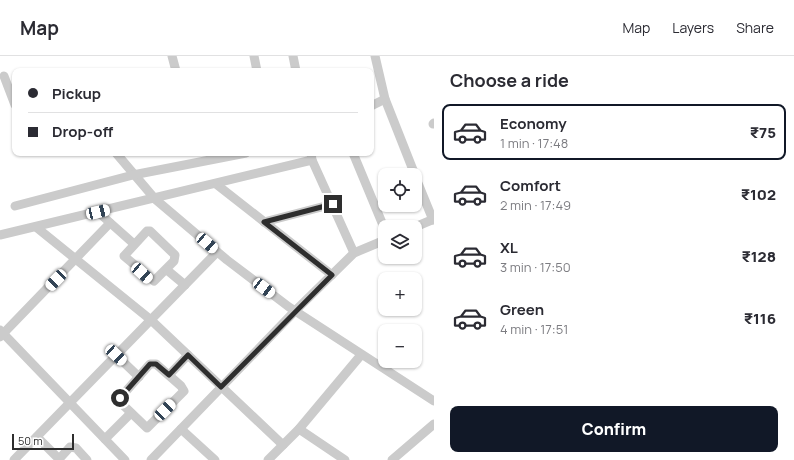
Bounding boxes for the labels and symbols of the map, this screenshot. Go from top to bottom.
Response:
route end [324,195,342,213]
car [85,203,111,221]
car [194,231,220,255]
car [129,261,155,285]
car [43,267,69,293]
car [251,276,277,300]
car [103,342,129,368]
route start [111,389,129,407]
car [152,397,178,423]
scale bar [12,432,74,451]

